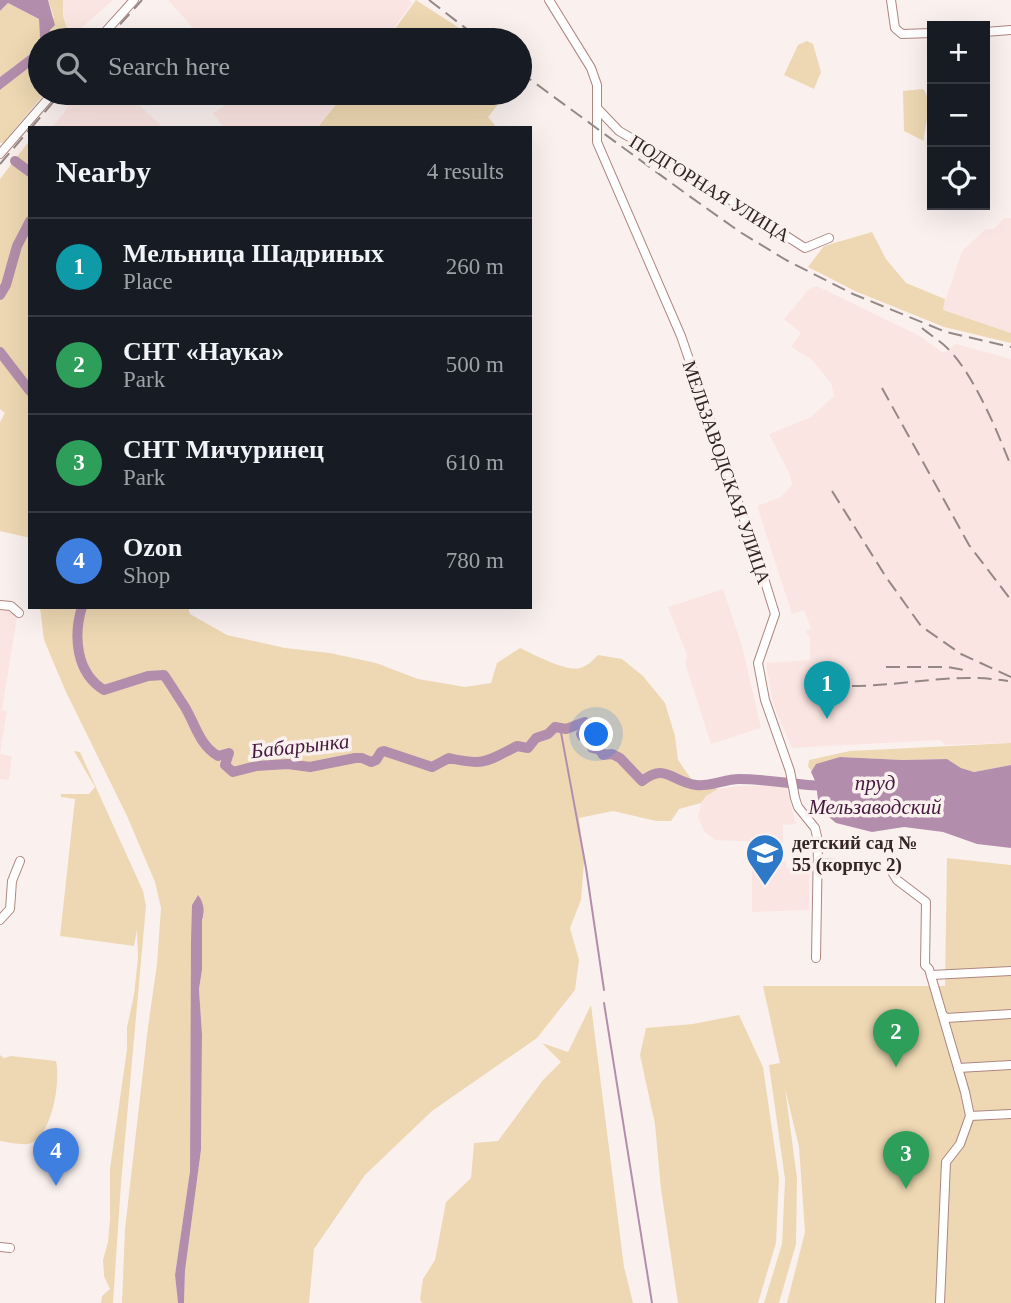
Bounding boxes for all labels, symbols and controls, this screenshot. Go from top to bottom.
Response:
map controls [927,21,990,210]
button: + [927,21,990,84]
search box [28,28,532,105]
icon: search [52,48,90,86]
text: Search here [108,52,230,81]
button: − [927,84,990,147]
street label: ПОДГОРНАЯ УЛИЦА [626,131,794,246]
button: locate [927,147,990,210]
text: Nearby [56,155,151,188]
text: 4 results [427,159,504,184]
text: Мельница Шадриных [123,239,384,268]
text: 1 [73,254,85,279]
text: 260 m [446,254,504,279]
text: Place [123,269,173,294]
text: СНТ «Наука» [123,337,284,366]
text: 2 [73,352,85,377]
text: 500 m [446,352,504,377]
street label: МЕЛЬЗАВОДСКАЯ УЛИЦА [678,358,775,587]
text: Park [123,367,165,392]
text: СНТ Мичуринец [123,435,324,464]
text: 3 [73,450,85,475]
text: 610 m [446,450,504,475]
text: Park [123,465,165,490]
text: Ozon [123,533,182,562]
text: 4 [73,548,85,573]
text: 780 m [446,548,504,573]
text: Shop [123,563,170,588]
pin: 1 [804,661,850,719]
your location [579,717,613,751]
water label: Бабарынка [249,729,350,763]
water label: пруд Мельзаводский [807,771,942,819]
school or university icon: детский сад № 55 (корпус 2) [744,832,786,887]
place label: детский сад № 55 (корпус 2) [792,832,917,876]
pin: 2 [873,1009,919,1067]
pin: 4 [33,1128,79,1186]
pin: 3 [883,1131,929,1189]

